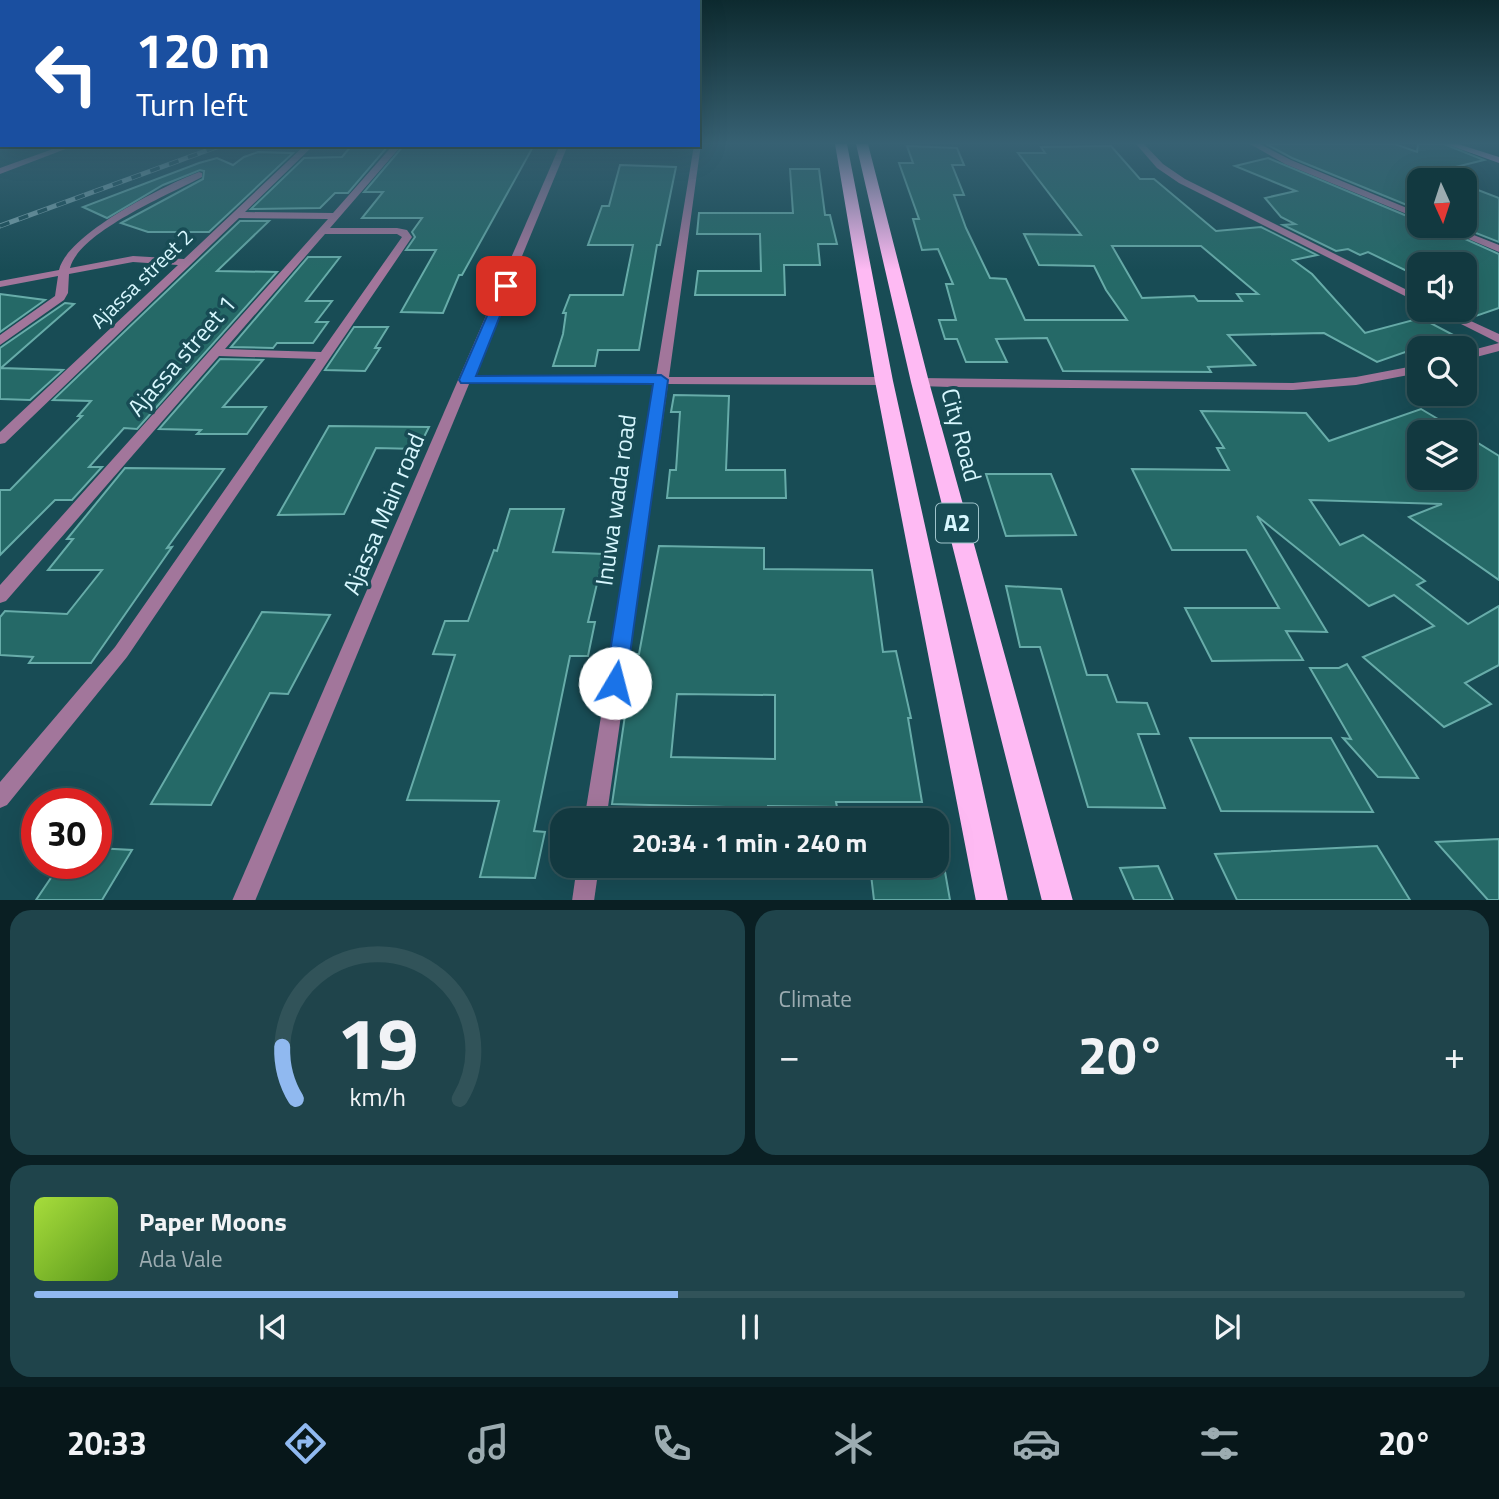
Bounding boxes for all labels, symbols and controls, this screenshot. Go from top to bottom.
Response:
text: 120 m [136,12,270,87]
icon: left [21,28,112,119]
text: Turn left [136,80,248,128]
north arrow [1407,168,1477,238]
map controls [1407,168,1477,490]
street label: Ajassa street 2 [83,221,200,335]
button: sound [1407,252,1477,322]
pin [476,256,536,316]
icon: arrive [487,267,525,305]
street label: Ajassa street 1 [118,287,244,424]
button: search [1407,336,1477,406]
street label: City Road [932,384,992,486]
street label: Inuwa wada road [585,412,645,588]
button: layers [1407,420,1477,490]
street label: Ajassa Main road [333,427,433,600]
road number: A2 [936,503,978,542]
position arrow [578,646,652,720]
speed limit sign: 30 [21,788,112,879]
text: 20:34 · 1 min · 240 m [632,823,867,862]
text: Climate [779,981,852,1016]
text: 19 [336,987,418,1097]
text: 20° [1078,1015,1165,1094]
text: − [779,1026,800,1084]
text: + [1444,1026,1465,1084]
text: km/h [349,1077,406,1115]
text: Paper Moons [139,1202,287,1241]
text: Ada Vale [139,1241,223,1276]
icon: previous [254,1308,292,1346]
icon: pause [731,1308,769,1346]
icon: next [1208,1308,1246,1346]
text: 20:33 [67,1419,147,1467]
icon: directions [281,1419,330,1468]
icon: music [464,1419,513,1468]
icon: phone [647,1419,696,1468]
icon: climate [829,1419,878,1468]
icon: car [1012,1419,1061,1468]
icon: filters [1195,1419,1244,1468]
text: 20° [1378,1419,1432,1467]

